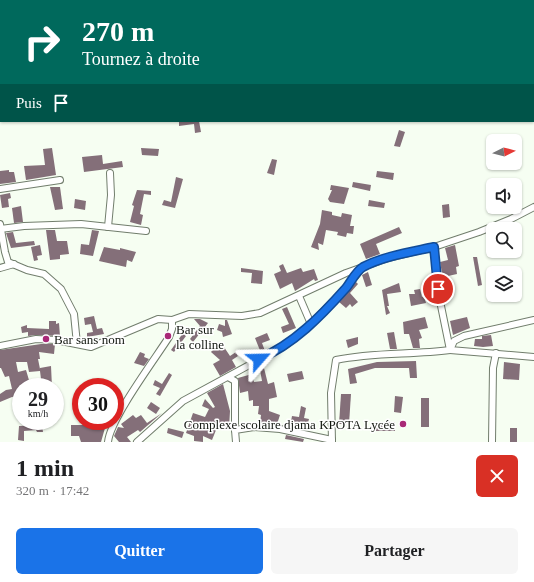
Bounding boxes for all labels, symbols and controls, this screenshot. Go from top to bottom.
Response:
icon: right [16,16,68,68]
text: 270 m [82,16,154,47]
text: Tournez à droite [82,49,200,69]
icon: arrive [50,92,72,114]
text: Puis [16,95,42,111]
north arrow [486,134,522,170]
map controls [486,134,522,302]
button: sound [486,178,522,214]
button: search [486,222,522,258]
button: layers [486,266,522,302]
pin [421,272,455,306]
icon: arrive [427,278,449,300]
place label: Bar sur la colline [176,322,224,352]
marker: Bar sur la colline [163,331,173,341]
place label: Bar sans nom [54,332,125,347]
marker: Bar sans nom [41,334,51,344]
position arrow [238,338,280,380]
speed limit sign: 30 [72,378,124,430]
text: 29 [28,388,48,410]
text: km/h [28,408,48,419]
place label: Complexe scolaire djama KPOTA Lycée [184,417,395,432]
marker: Complexe scolaire djama KPOTA Lycée [398,419,408,429]
text: 1 min [16,455,74,481]
button: close [476,455,518,497]
text: 320 m · 17:42 [16,483,89,498]
button: Quitter [16,528,263,574]
button: Partager [271,528,518,574]

